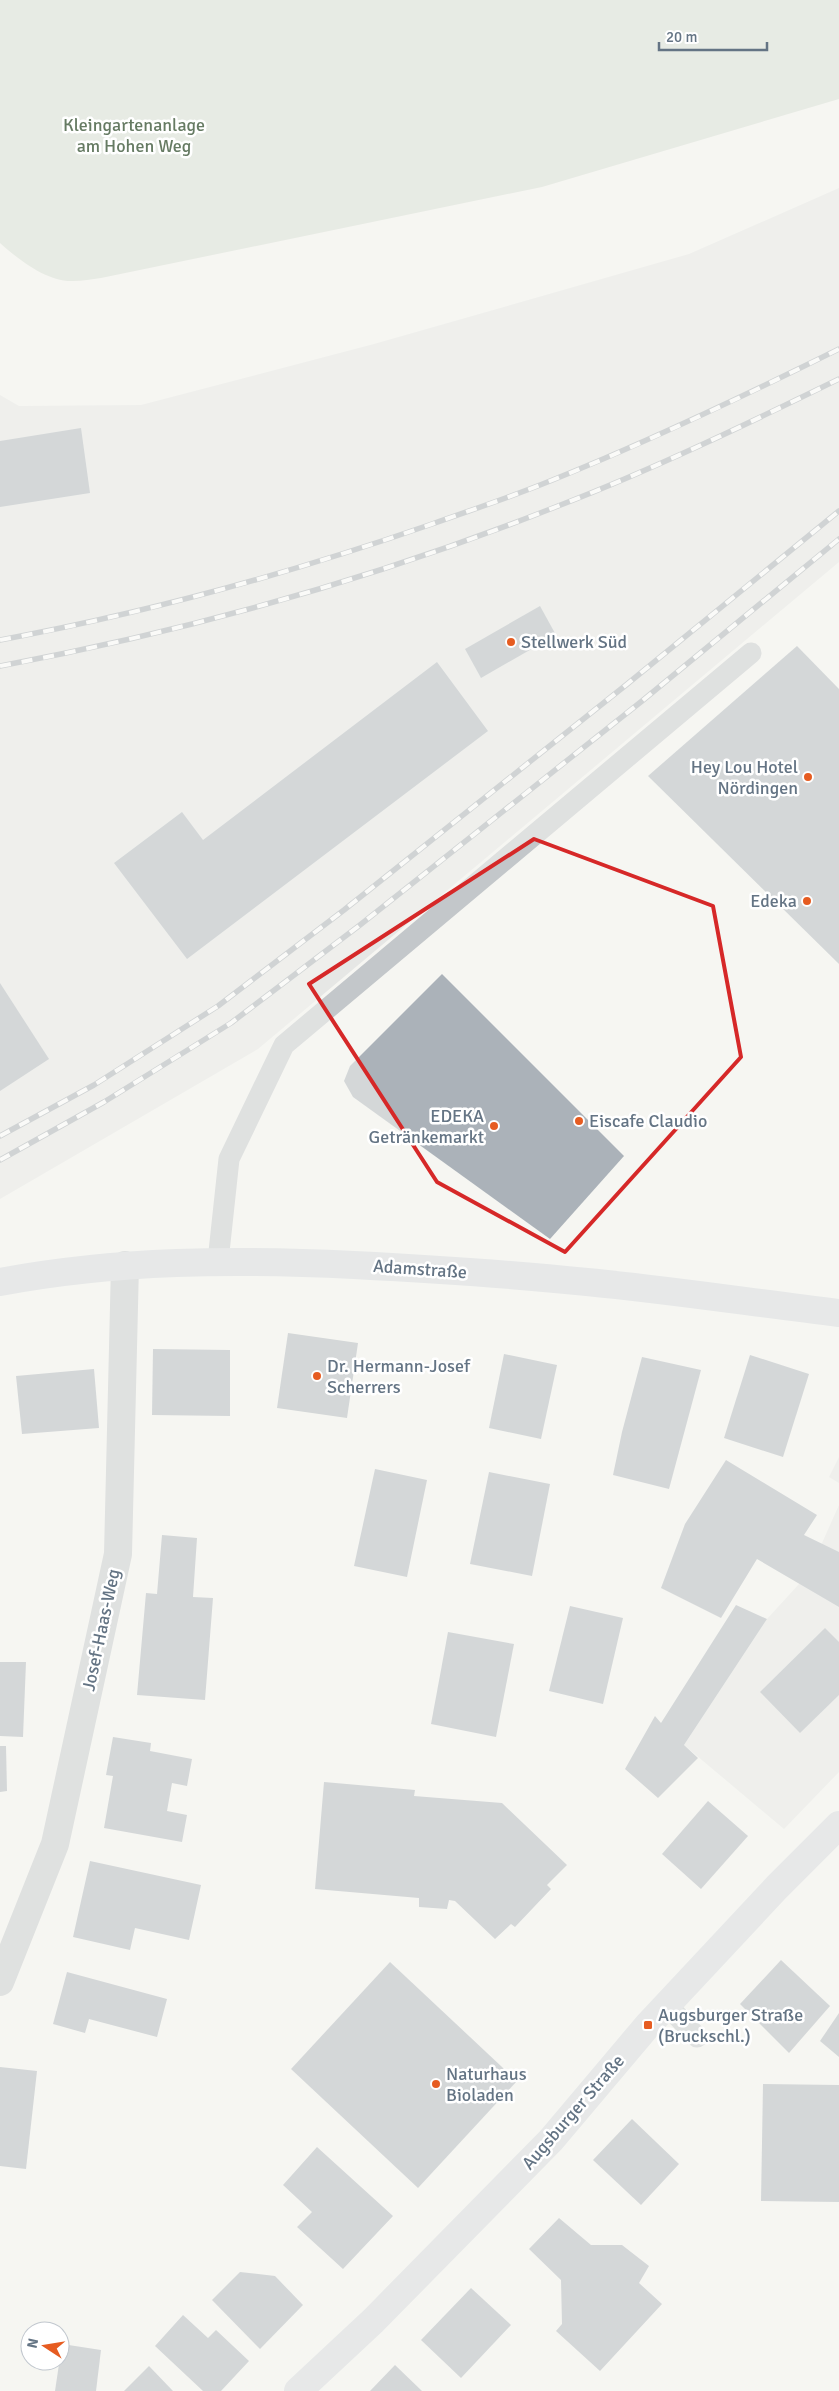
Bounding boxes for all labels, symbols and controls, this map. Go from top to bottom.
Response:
scale bar [659,20,766,52]
text: 20 m [666,28,697,46]
park label: Kleingartenanlage am Hohen Weg [63,114,205,157]
place label: Stellwerk Süd [521,631,627,653]
marker: Stellwerk Süd [505,636,517,648]
place label: Hey Lou Hotel Nördingen [691,756,798,799]
marker: Hey Lou Hotel Nördingen [802,771,814,783]
place label: Edeka [750,890,797,912]
marker: Edeka [801,895,813,907]
place label: EDEKA Getränkemarkt [369,1105,484,1148]
place label: Eiscafe Claudio [589,1110,707,1132]
marker: Eiscafe Claudio [573,1115,585,1127]
marker: EDEKA Getränkemarkt [488,1120,500,1132]
street label: Adamstraße [372,1255,468,1283]
place label: Dr. Hermann-Josef Scherrers [327,1355,471,1398]
marker: Dr. Hermann-Josef Scherrers [311,1370,323,1382]
street label: Josef-Haas-Weg [77,1567,125,1693]
place label: Augsburger Straße (Bruckschl.) [658,2004,803,2047]
marker: Augsburger Straße (Bruckschl.) [642,2019,654,2031]
street label: Augsburger Straße [517,2050,629,2174]
place label: Naturhaus Bioladen [446,2063,527,2106]
marker: Naturhaus Bioladen [430,2078,442,2090]
north arrow [20,2321,70,2371]
text: N [23,2337,42,2350]

